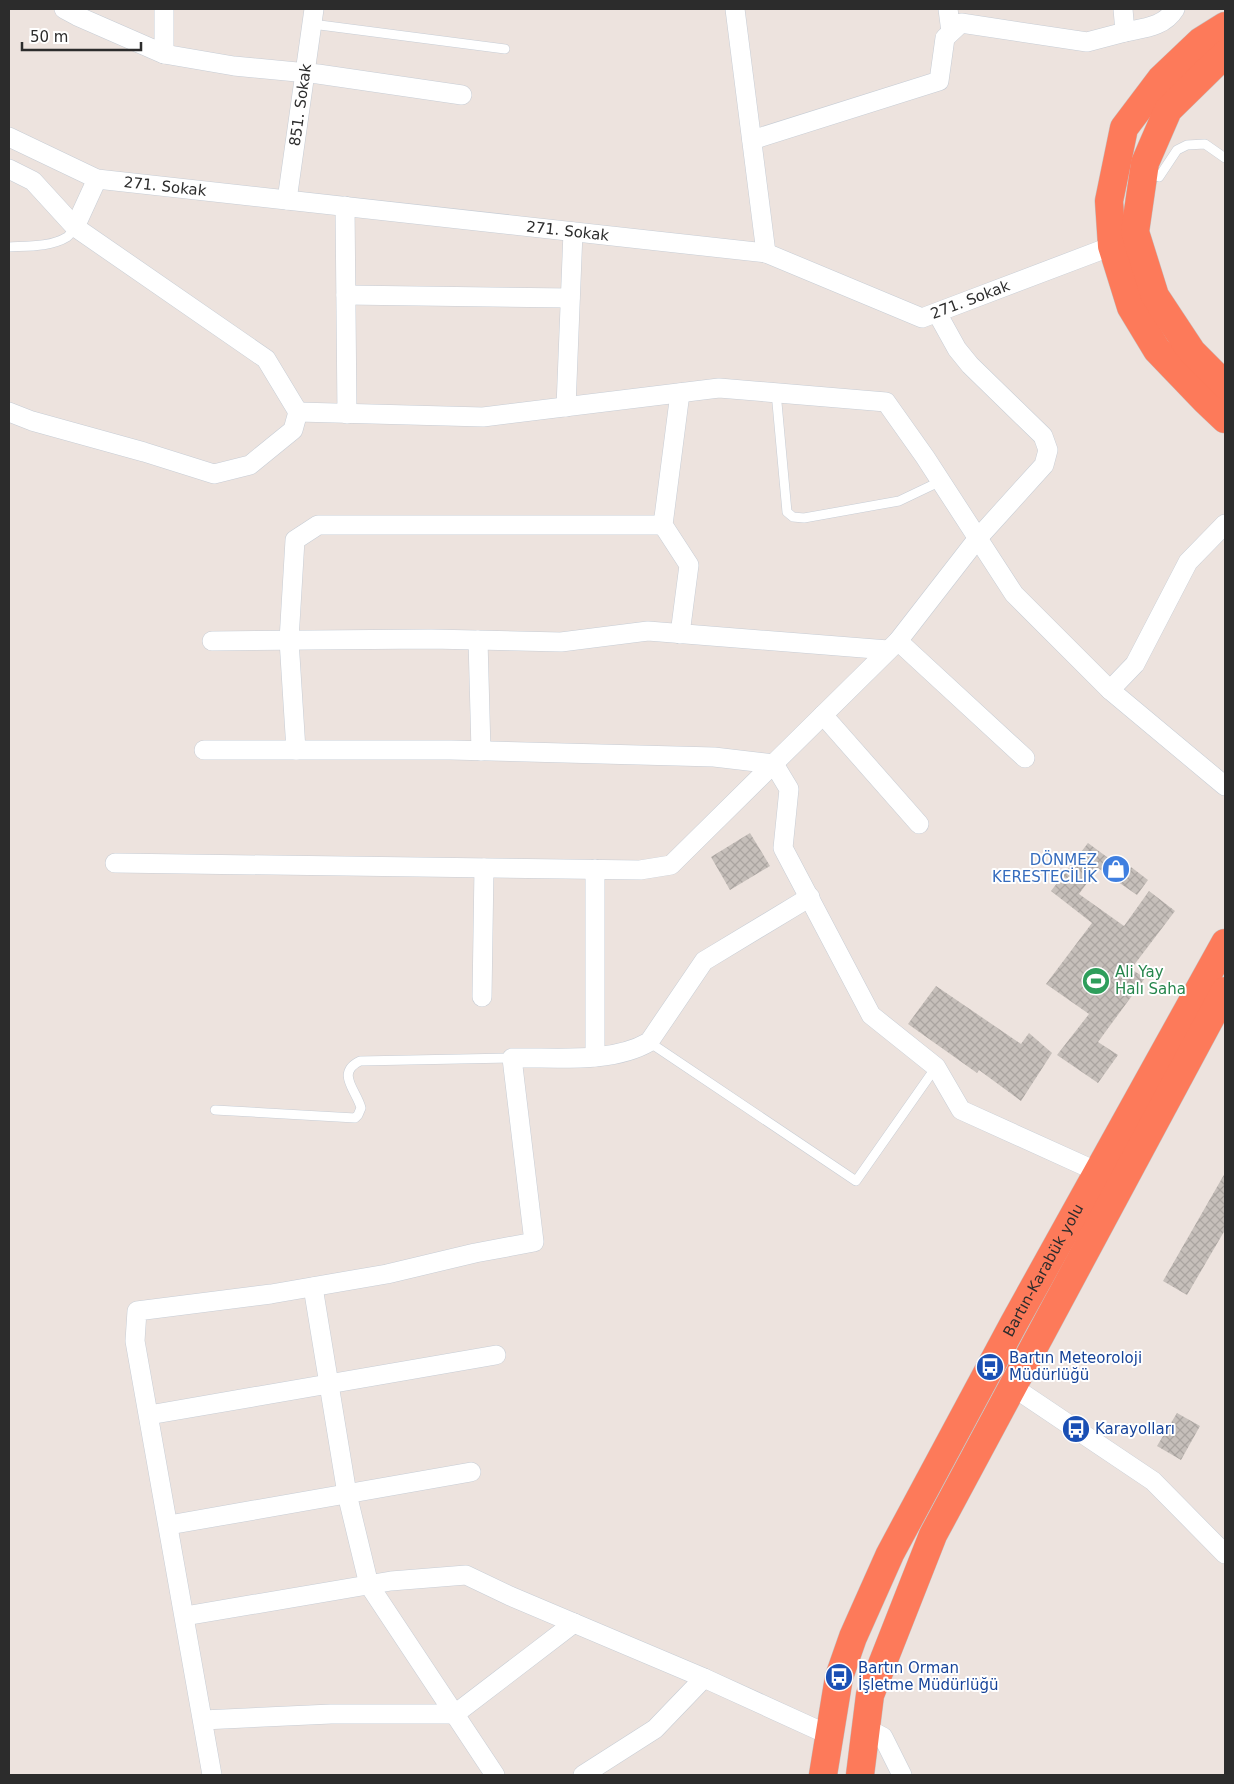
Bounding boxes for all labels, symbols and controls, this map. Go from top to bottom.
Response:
scale bar [22,20,141,52]
text: 50 m [30,28,68,46]
street label: 851. Sokak [286,62,315,147]
street label: 271. Sokak [123,173,208,200]
street label: 271. Sokak [525,218,610,245]
street label: 271. Sokak [928,277,1012,323]
place label: DÖNMEZ KERESTECİLİK [992,850,1098,886]
shop icon: DÖNMEZ KERESTECİLİK [1101,854,1131,884]
place label: Ali Yay Halı Saha [1115,963,1186,998]
sports icon: Ali Yay Halı Saha [1081,966,1111,996]
street label: Bartın-Karabük yolu [999,1201,1087,1340]
place label: Bartın Meteoroloji Müdürlüğü [1009,1349,1142,1384]
bus stop icon: Bartın Meteoroloji Müdürlüğü [975,1352,1005,1382]
bus stop icon: Karayolları [1061,1414,1091,1444]
place label: Karayolları [1095,1420,1175,1438]
place label: Bartın Orman İşletme Müdürlüğü [858,1659,998,1694]
bus stop icon: Bartın Orman İşletme Müdürlüğü [824,1662,854,1692]

